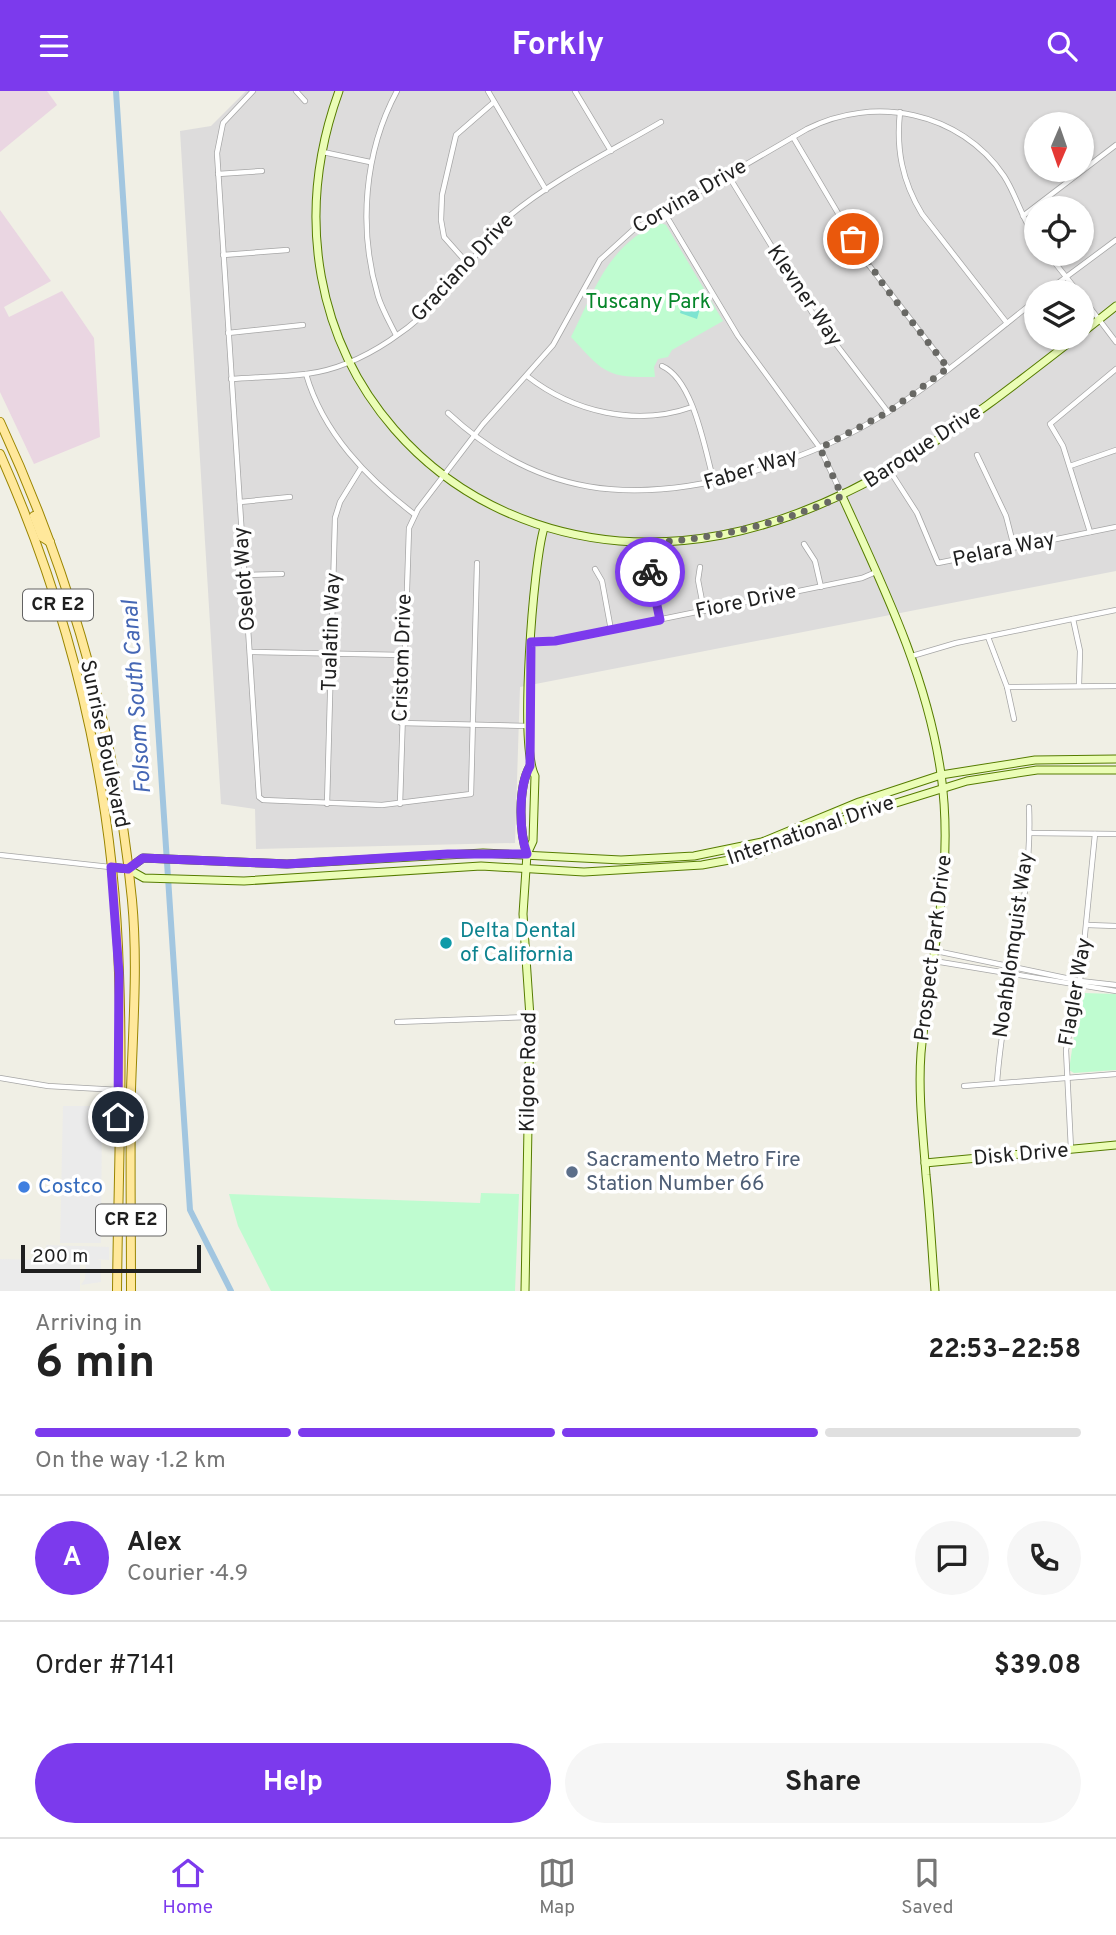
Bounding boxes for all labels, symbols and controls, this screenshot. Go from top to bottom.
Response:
text: Forkly [512,26,604,66]
icon: menu [35,27,73,65]
icon: search [1043,27,1081,65]
north arrow [1024,112,1094,182]
map controls [1024,112,1094,350]
street label: Corvina Drive [628,153,752,241]
button: locate [1024,196,1094,266]
street label: Graciano Drive [406,208,520,328]
pin [823,209,883,269]
icon: bag [834,220,872,258]
street label: Klevner Way [760,240,848,352]
button: layers [1024,280,1094,350]
park label: Tuscany Park [585,289,711,316]
street label: Baroque Drive [859,399,987,495]
street label: Faber Way [701,443,801,497]
street label: Oselot Way [228,526,262,632]
street label: Pelara Way [950,526,1058,574]
courier [615,537,685,607]
icon: bike [631,553,669,591]
street label: Tualatin Way [316,572,348,692]
street label: Fiore Drive [693,578,799,626]
road number: CR E2 [23,590,93,621]
street label: Cristom Drive [387,593,419,723]
water label: Folsom South Canal [117,598,159,795]
street label: Sunrise Boulevard [73,658,135,830]
street label: International Drive [724,790,898,872]
street label: Noahblomquist Way [988,850,1040,1040]
street label: Prospect Park Drive [909,853,959,1043]
place label: Delta Dental of California [460,918,576,969]
marker: Delta Dental of California [438,935,454,951]
street label: Flagler Way [1053,936,1099,1048]
street label: Kilgore Road [514,1012,544,1132]
pin [88,1087,148,1147]
icon: home [99,1098,137,1136]
street label: Disk Drive [972,1137,1070,1173]
place label: Sacramento Metro Fire Station Number 66 [586,1147,801,1198]
marker: Sacramento Metro Fire Station Number 66 [564,1164,580,1180]
place label: Costco [38,1174,103,1201]
marker: Costco [16,1179,32,1195]
road number: CR E2 [96,1205,166,1235]
scale bar [21,1242,201,1274]
text: 200 m [32,1245,88,1269]
text: Arriving in [35,1310,142,1339]
text: 22:53–22:58 [928,1334,1081,1367]
text: 6 min [35,1335,155,1394]
text: On the way · 1.2 km [35,1447,226,1476]
button: chat [915,1521,989,1595]
button: phone [1007,1521,1081,1595]
text: Alex [127,1527,182,1560]
text: A [63,1542,81,1575]
text: Courier · 4.9 [127,1560,248,1589]
text: Order #7141 [35,1650,175,1683]
text: $39.08 [994,1650,1081,1683]
button: Help [35,1743,551,1823]
button: Share [565,1743,1081,1823]
tab: Home [163,1854,213,1920]
tab: Map [538,1854,576,1920]
tab: Saved [901,1854,953,1920]

